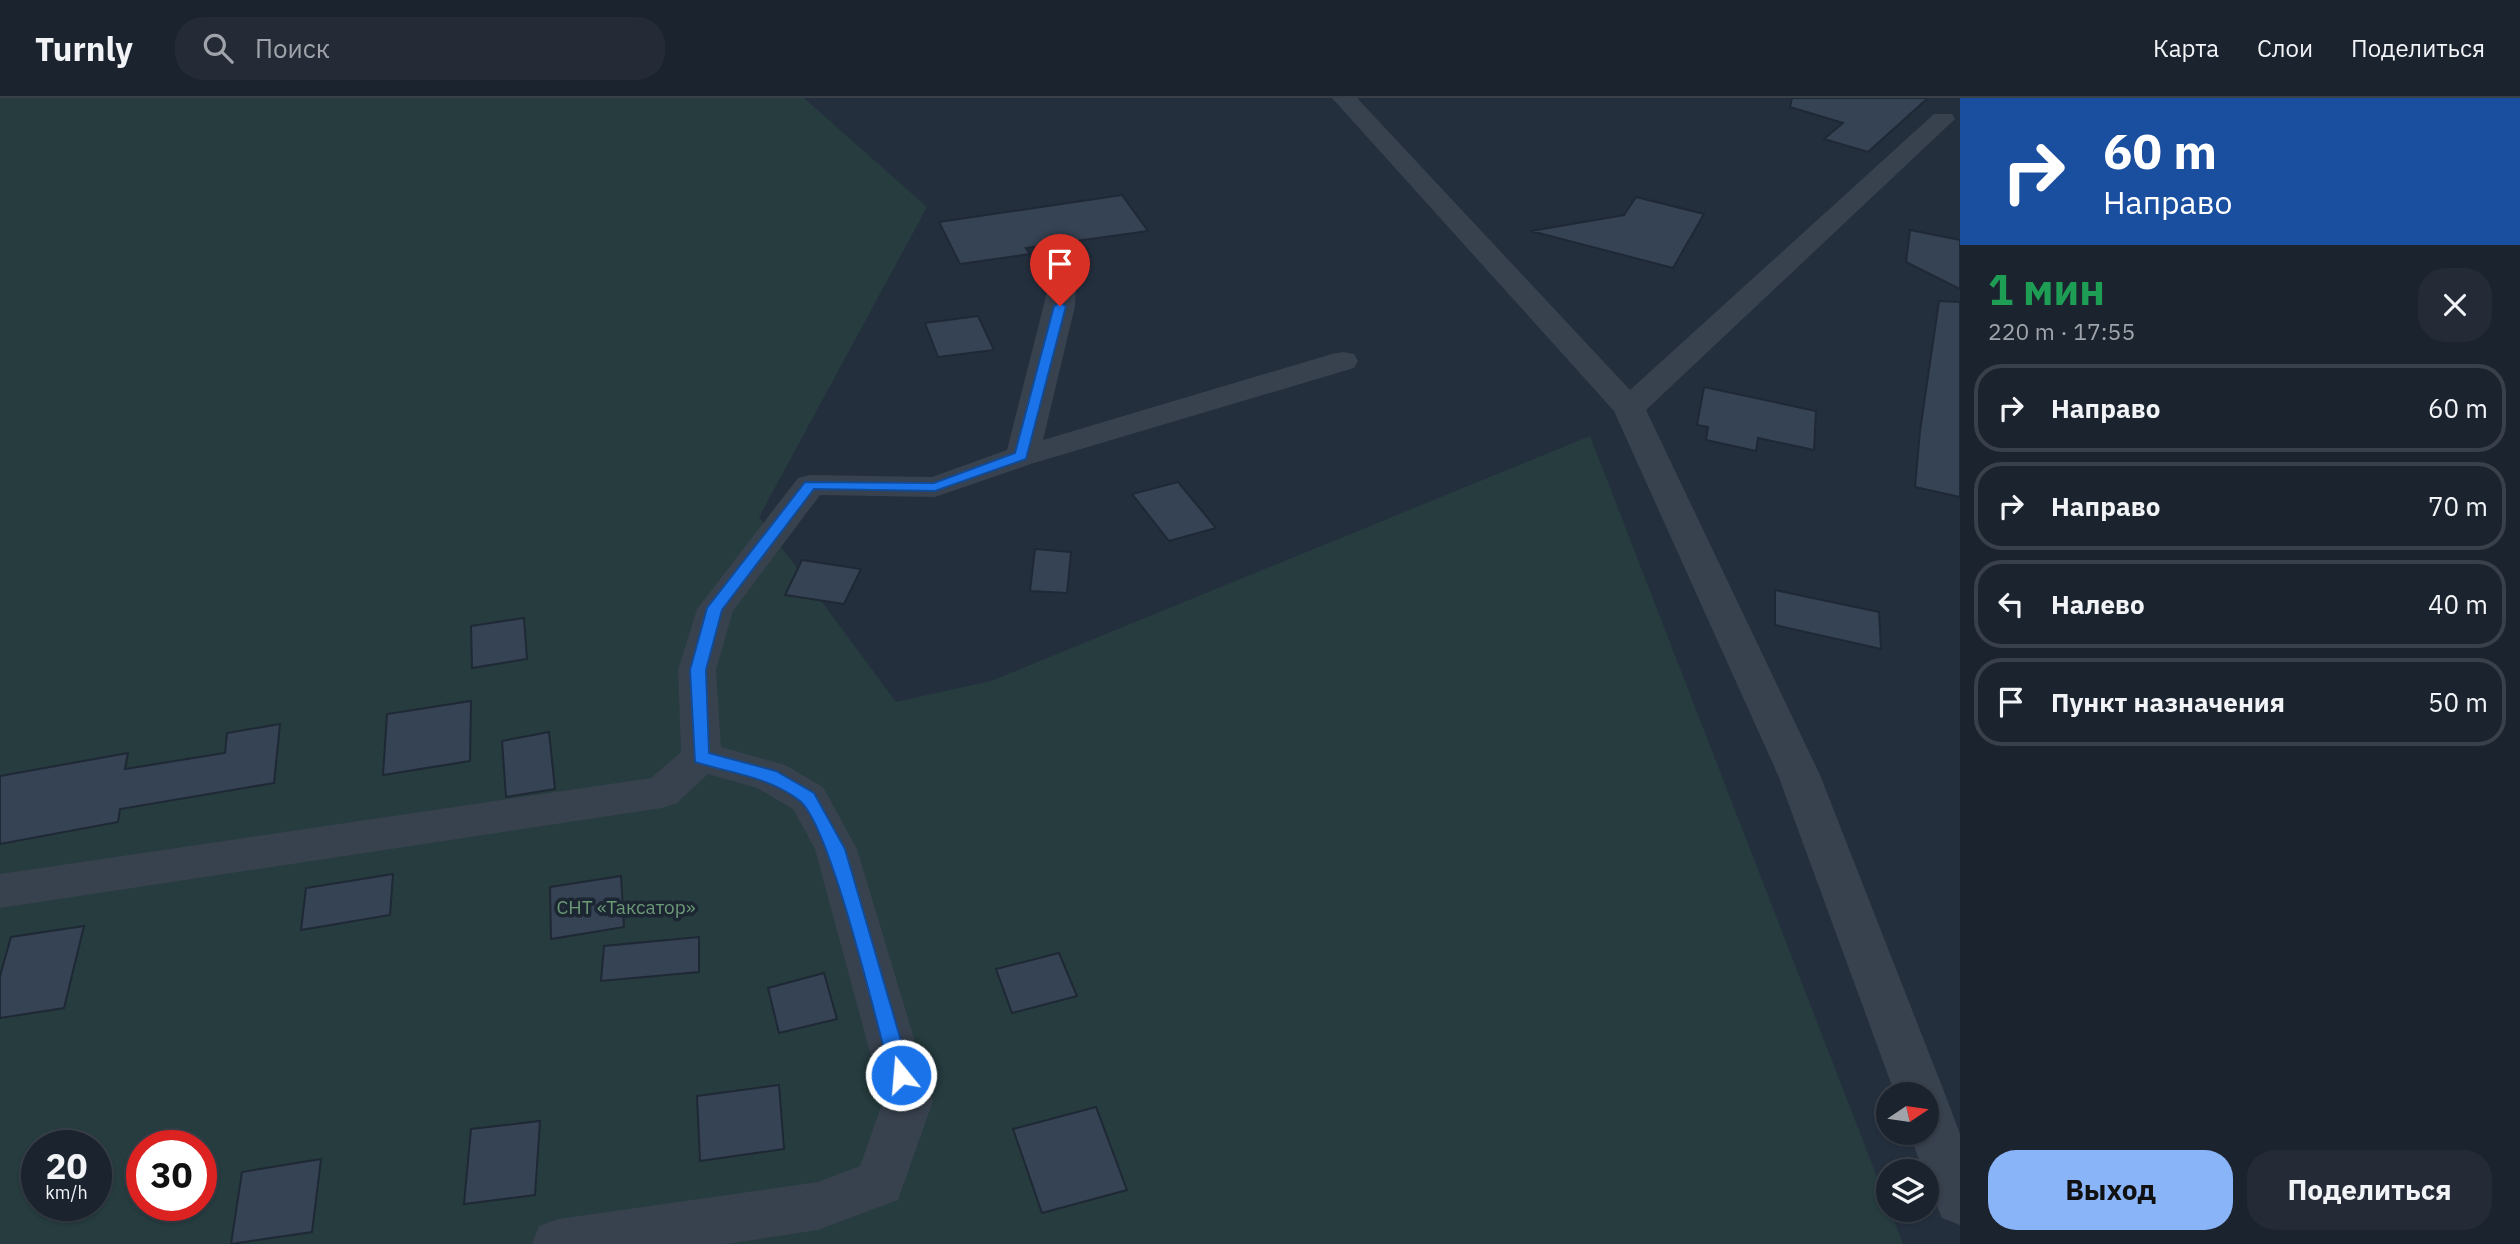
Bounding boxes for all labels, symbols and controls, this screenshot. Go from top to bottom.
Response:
search box [175,17,665,80]
text: Turnly [35,27,133,70]
icon: search [199,29,237,67]
text: Поиск [255,31,330,65]
text: Карта [2153,32,2219,64]
text: Слои [2257,32,2313,64]
text: Поделиться [2351,32,2485,64]
text: 60 m [2103,119,2217,182]
icon: right [1988,126,2079,217]
text: Направо [2103,181,2232,223]
pin [1030,234,1090,306]
icon: arrive [1041,245,1079,283]
text: 1 мин [1988,262,2105,317]
button: close [2418,268,2492,342]
text: 220 m · 17:55 [1988,316,2135,346]
icon: right [1992,389,2030,427]
text: Направо [2051,391,2160,425]
text: 60 m [2428,391,2488,425]
icon: right [1992,487,2030,525]
text: Направо [2051,489,2160,523]
text: 70 m [2428,489,2488,523]
icon: left [1992,585,2030,623]
text: Налево [2051,587,2145,621]
text: 40 m [2428,587,2488,621]
icon: arrive [1992,683,2030,721]
text: Пункт назначения [2051,685,2285,719]
text: 50 m [2428,685,2488,719]
park label: СНТ «Таксатор» [556,895,696,919]
position arrow [864,1038,938,1112]
north arrow [1876,1082,1939,1144]
map controls [1876,1082,1939,1222]
speed limit sign: 30 [126,1130,217,1221]
text: 20 [45,1143,88,1189]
button: Выход [1988,1150,2233,1230]
button: Поделиться [2247,1150,2492,1230]
button: layers [1876,1159,1939,1222]
text: km/h [45,1181,88,1204]

